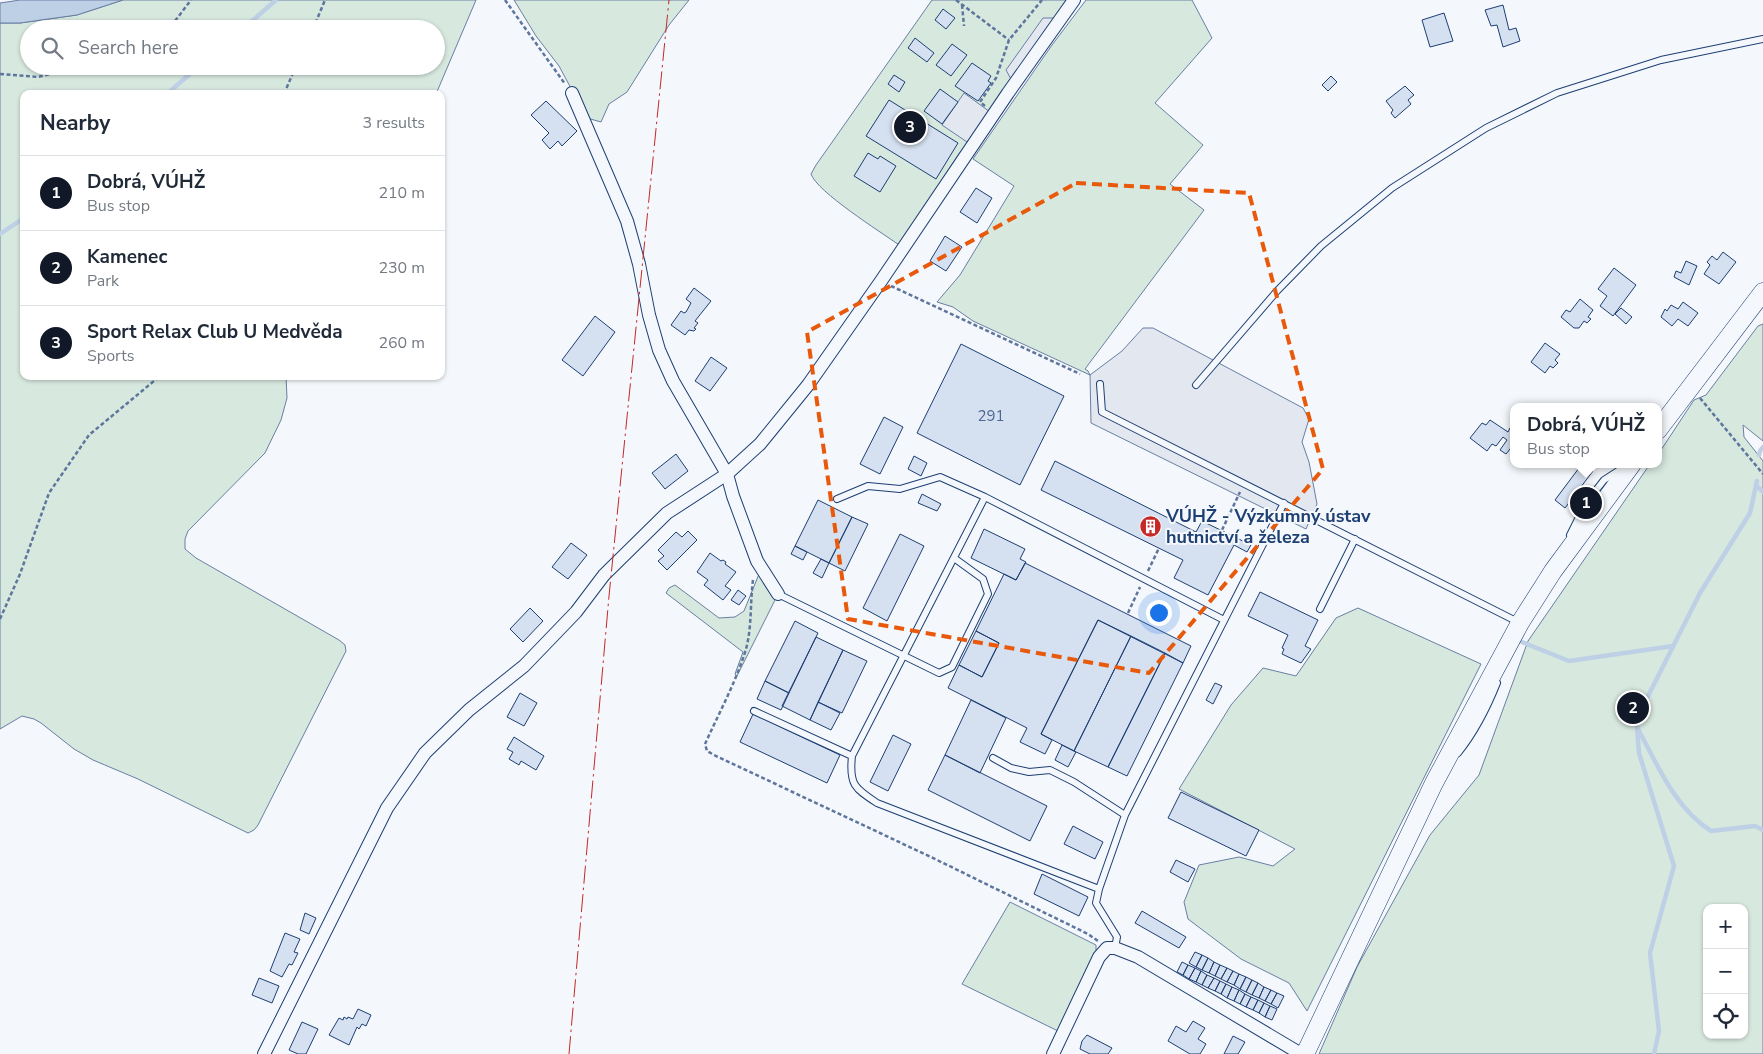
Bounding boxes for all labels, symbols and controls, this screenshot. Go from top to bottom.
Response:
search box [20,20,445,75]
icon: search [38,34,66,62]
text: Search here [78,35,179,61]
pin: 3 [894,108,926,146]
text: Nearby [40,109,110,137]
text: 3 results [363,112,425,134]
text: Dobrá, VÚHŽ [87,169,205,195]
text: 1 [51,182,61,204]
text: 210 m [378,182,425,204]
text: Bus stop [87,195,150,217]
text: Kamenec [87,244,167,270]
text: 2 [51,257,61,279]
text: 230 m [378,257,425,279]
text: Park [87,270,119,292]
text: Sport Relax Club U Medvěda [87,319,343,345]
text: 3 [51,332,61,354]
text: 260 m [378,332,425,354]
text: Sports [87,345,135,367]
popup [1510,403,1662,468]
house number: 291 [977,406,1005,426]
text: Dobrá, VÚHŽ [1527,412,1645,438]
text: Bus stop [1527,438,1590,460]
pin: 1 [1570,484,1602,522]
place label: VÚHŽ - Výzkumný ústav hutnictví a železa [1165,504,1371,549]
building icon: VÚHŽ - Výzkumný ústav hutnictví a železa [1138,514,1162,538]
your location [1146,600,1172,626]
pin: 2 [1617,689,1649,727]
map controls [1703,904,1748,1039]
button: + [1703,904,1748,949]
button: − [1703,949,1748,994]
button: locate [1703,994,1748,1039]

